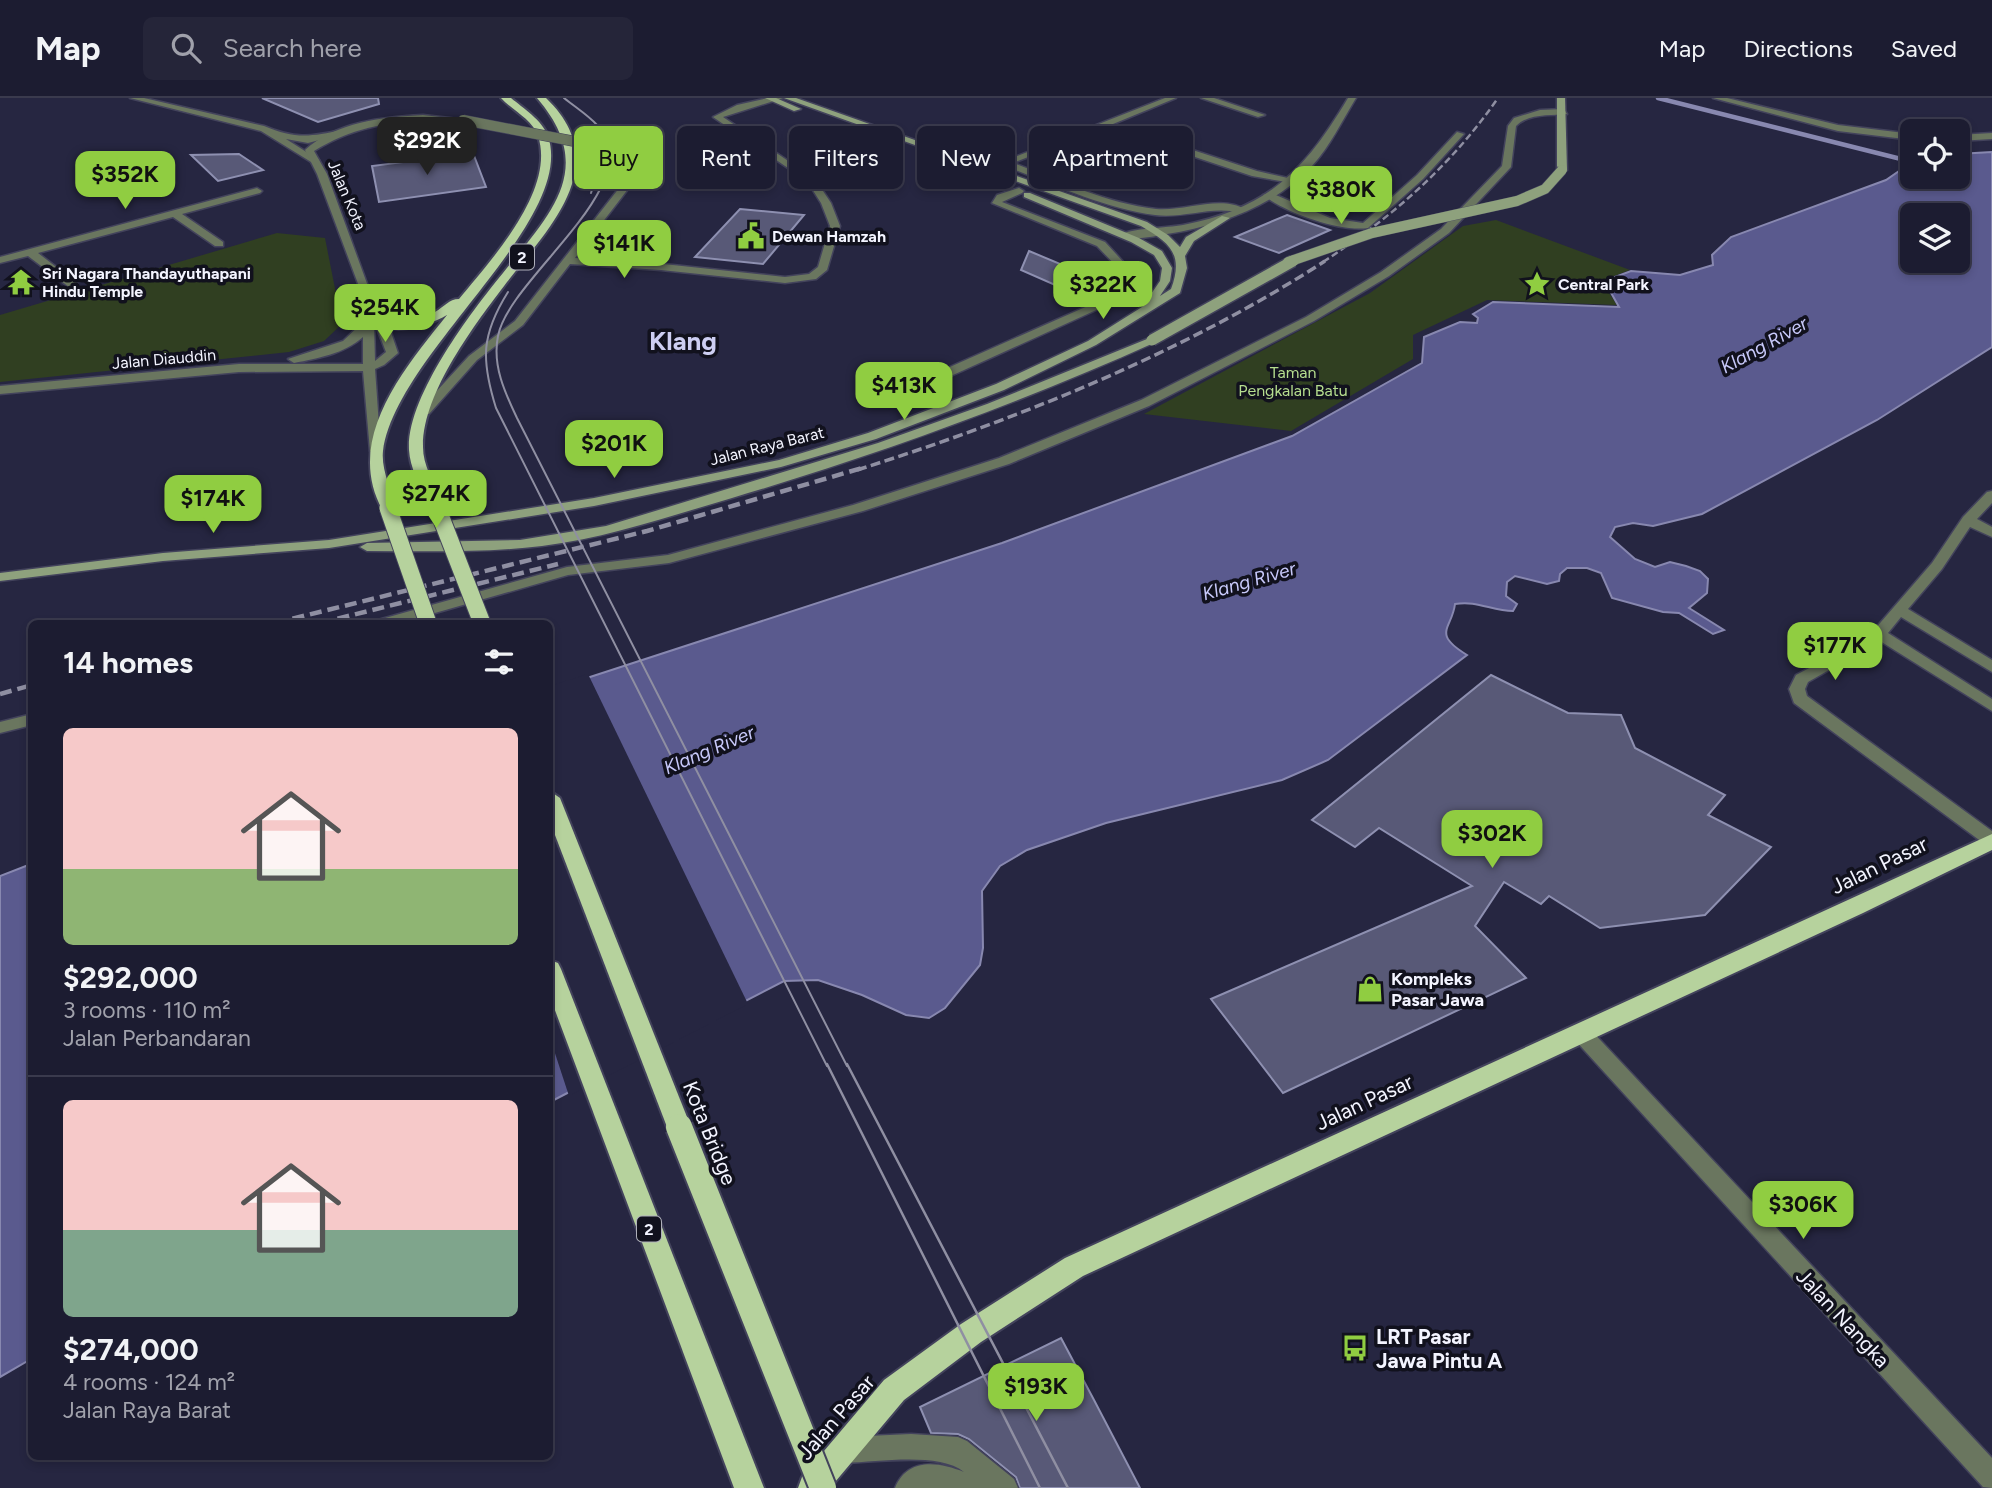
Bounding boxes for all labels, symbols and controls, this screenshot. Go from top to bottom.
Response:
search box [143,17,633,80]
text: Map [35,29,101,68]
icon: search [167,29,205,67]
text: Search here [223,32,362,64]
text: Map [1659,34,1705,63]
text: Directions [1743,34,1853,63]
text: Saved [1891,34,1957,63]
pin: $292K [378,118,476,177]
map controls [1900,119,1970,273]
button: locate [1900,119,1970,189]
text: $292K [393,126,461,154]
chip: Buy [574,126,663,189]
chip: Rent [677,126,775,189]
chip: Filters [789,126,903,189]
chip: New [917,126,1015,189]
chip: Apartment [1029,126,1193,189]
pin: $352K [76,152,174,211]
street label: Jalan Kota [324,157,370,233]
text: $352K [91,160,159,188]
pin: $380K [1292,166,1390,226]
text: $380K [1306,175,1376,203]
button: layers [1900,203,1970,273]
pin: $141K [575,220,673,280]
public building icon: Dewan Hamzah [736,221,766,251]
place label: Dewan Hamzah [772,227,886,246]
text: $141K [593,229,655,257]
road number: 2 [510,244,534,270]
pin: $322K [1054,262,1152,321]
place label: Sri Nagara Thandayuthapani Hindu Temple [42,264,251,301]
temple icon: Sri Nagara Thandayuthapani Hindu Temple [6,267,36,297]
place icon: Central Park [1522,269,1552,299]
text: $322K [1069,270,1137,298]
place label: Central Park [1558,275,1649,294]
pin: $254K [336,285,434,344]
text: $254K [350,293,420,321]
water label: Klang River [1716,311,1812,378]
district label: Klang [649,325,717,357]
street label: Jalan Diauddin [111,345,217,373]
pin: $413K [855,362,953,422]
park label: Taman Pengkalan Batu [1238,363,1348,400]
text: $413K [871,371,937,399]
pin: $201K [565,420,663,480]
street label: Jalan Raya Barat [708,423,826,469]
text: $201K [581,429,647,457]
pin: $274K [387,470,485,530]
pin: $174K [164,476,262,535]
text: $274K [402,479,470,507]
text: $174K [180,484,246,512]
water label: Klang River [1200,557,1299,605]
pin: $177K [1786,622,1884,682]
text: $177K [1803,631,1867,659]
icon: filters [480,643,518,681]
text: 14 homes [63,644,193,681]
water label: Klang River [660,720,758,779]
icon: home [228,773,354,899]
pin: $302K [1443,810,1541,870]
text: $302K [1457,819,1527,847]
street label: Jalan Pasar [1827,831,1931,899]
text: $292,000 [63,959,198,996]
place label: Kompleks Pasar Jawa [1391,968,1484,1011]
shop icon: Kompleks Pasar Jawa [1355,974,1385,1004]
text: 3 rooms · 110 m² [63,996,230,1024]
text: Jalan Perbandaran [63,1024,251,1052]
street label: Jalan Pasar [1312,1069,1416,1135]
street label: Kota Bridge [678,1078,742,1188]
icon: home [228,1145,354,1271]
pin: $306K [1754,1182,1852,1241]
text: $306K [1768,1190,1838,1218]
road number: 2 [637,1217,661,1242]
street label: Jalan Nangka [1791,1264,1895,1372]
place label: LRT Pasar Jawa Pintu A [1376,1324,1502,1373]
text: $274,000 [63,1331,199,1368]
bus stop icon: LRT Pasar Jawa Pintu A [1340,1333,1370,1363]
pin: $193K [987,1364,1085,1423]
text: 4 rooms · 124 m² [63,1368,235,1396]
street label: Jalan Pasar [792,1370,880,1464]
text: $193K [1004,1372,1068,1400]
text: Jalan Raya Barat [63,1396,231,1424]

